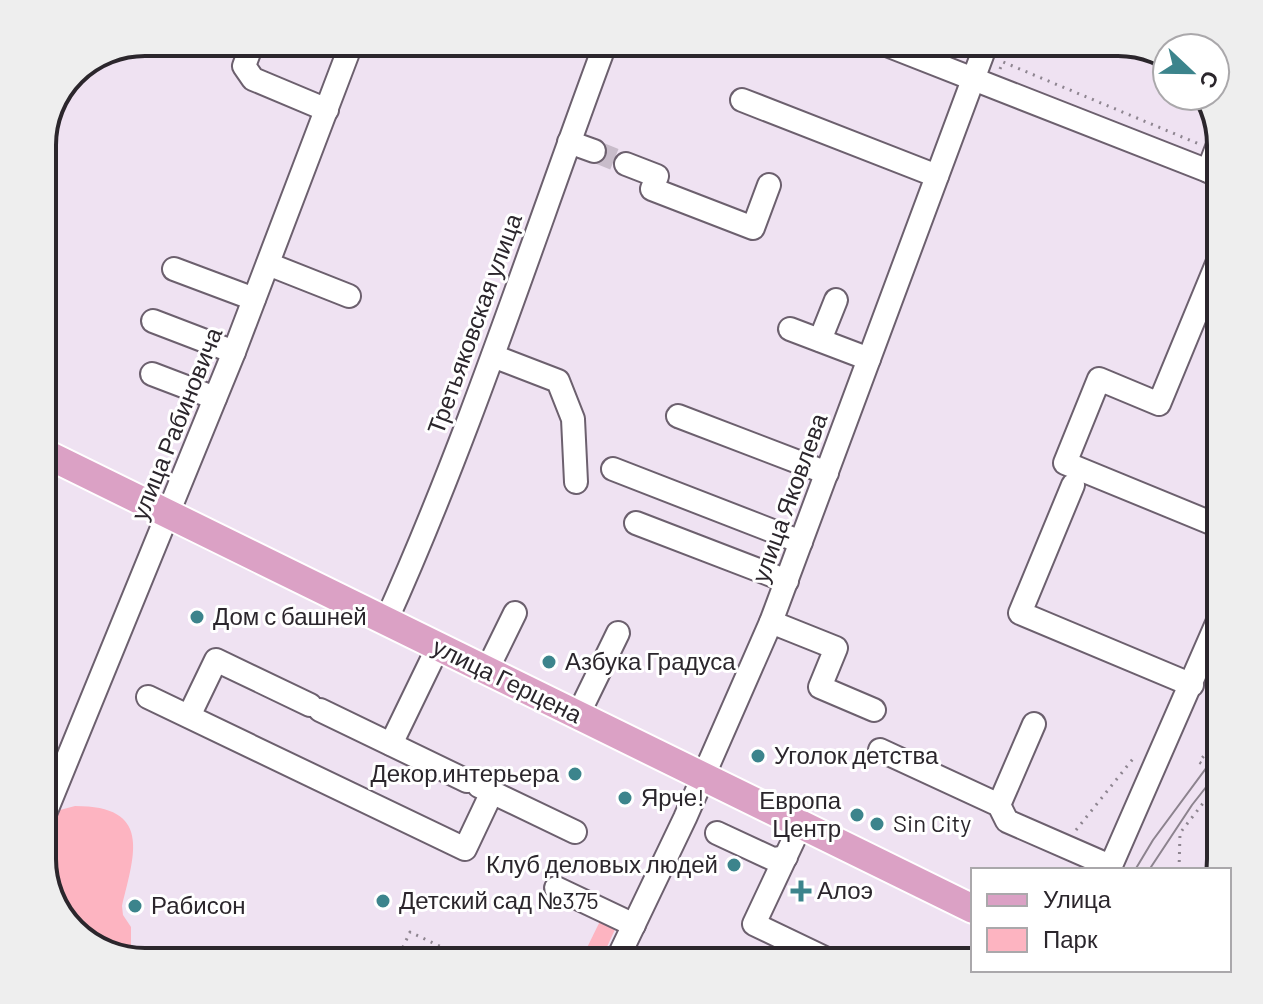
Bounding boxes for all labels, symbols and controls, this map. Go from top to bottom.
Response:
north arrow [1151,32,1231,112]
text: С [1195,68,1226,92]
street label: Третьяковская улица [420,209,527,438]
street label: улица Рабиновича [124,322,228,524]
street label: улица Яковлева [745,408,833,586]
place label: Дом с башней [213,601,367,630]
marker: Дом с башней [188,608,206,626]
street label: улица Герцена [428,631,588,729]
place label: Азбука Градуса [565,646,736,675]
marker: Азбука Градуса [540,653,558,671]
place label: Уголок детства [774,740,939,769]
marker: Уголок детства [749,747,767,765]
place label: Декор интерьера [371,758,560,787]
marker: Декор интерьера [566,765,584,783]
place label: Ярче! [641,782,705,811]
place label: Европа Центр [759,785,842,842]
marker: Ярче! [616,789,634,807]
marker: Европа Центр [848,806,866,824]
place label: Sin City [893,808,971,837]
marker: Sin City [868,815,886,833]
place label: Клуб деловых людей [486,849,718,878]
marker: Клуб деловых людей [725,856,743,874]
legend [971,868,1231,972]
place label: Алоэ [817,875,873,904]
marker: Алоэ [792,882,810,900]
text: Улица [1043,884,1112,913]
place label: Детский сад №375 [399,885,599,914]
place label: Рабисон [151,890,246,919]
marker: Детский сад №375 [374,892,392,910]
marker: Рабисон [126,897,144,915]
text: Парк [1043,924,1098,953]

